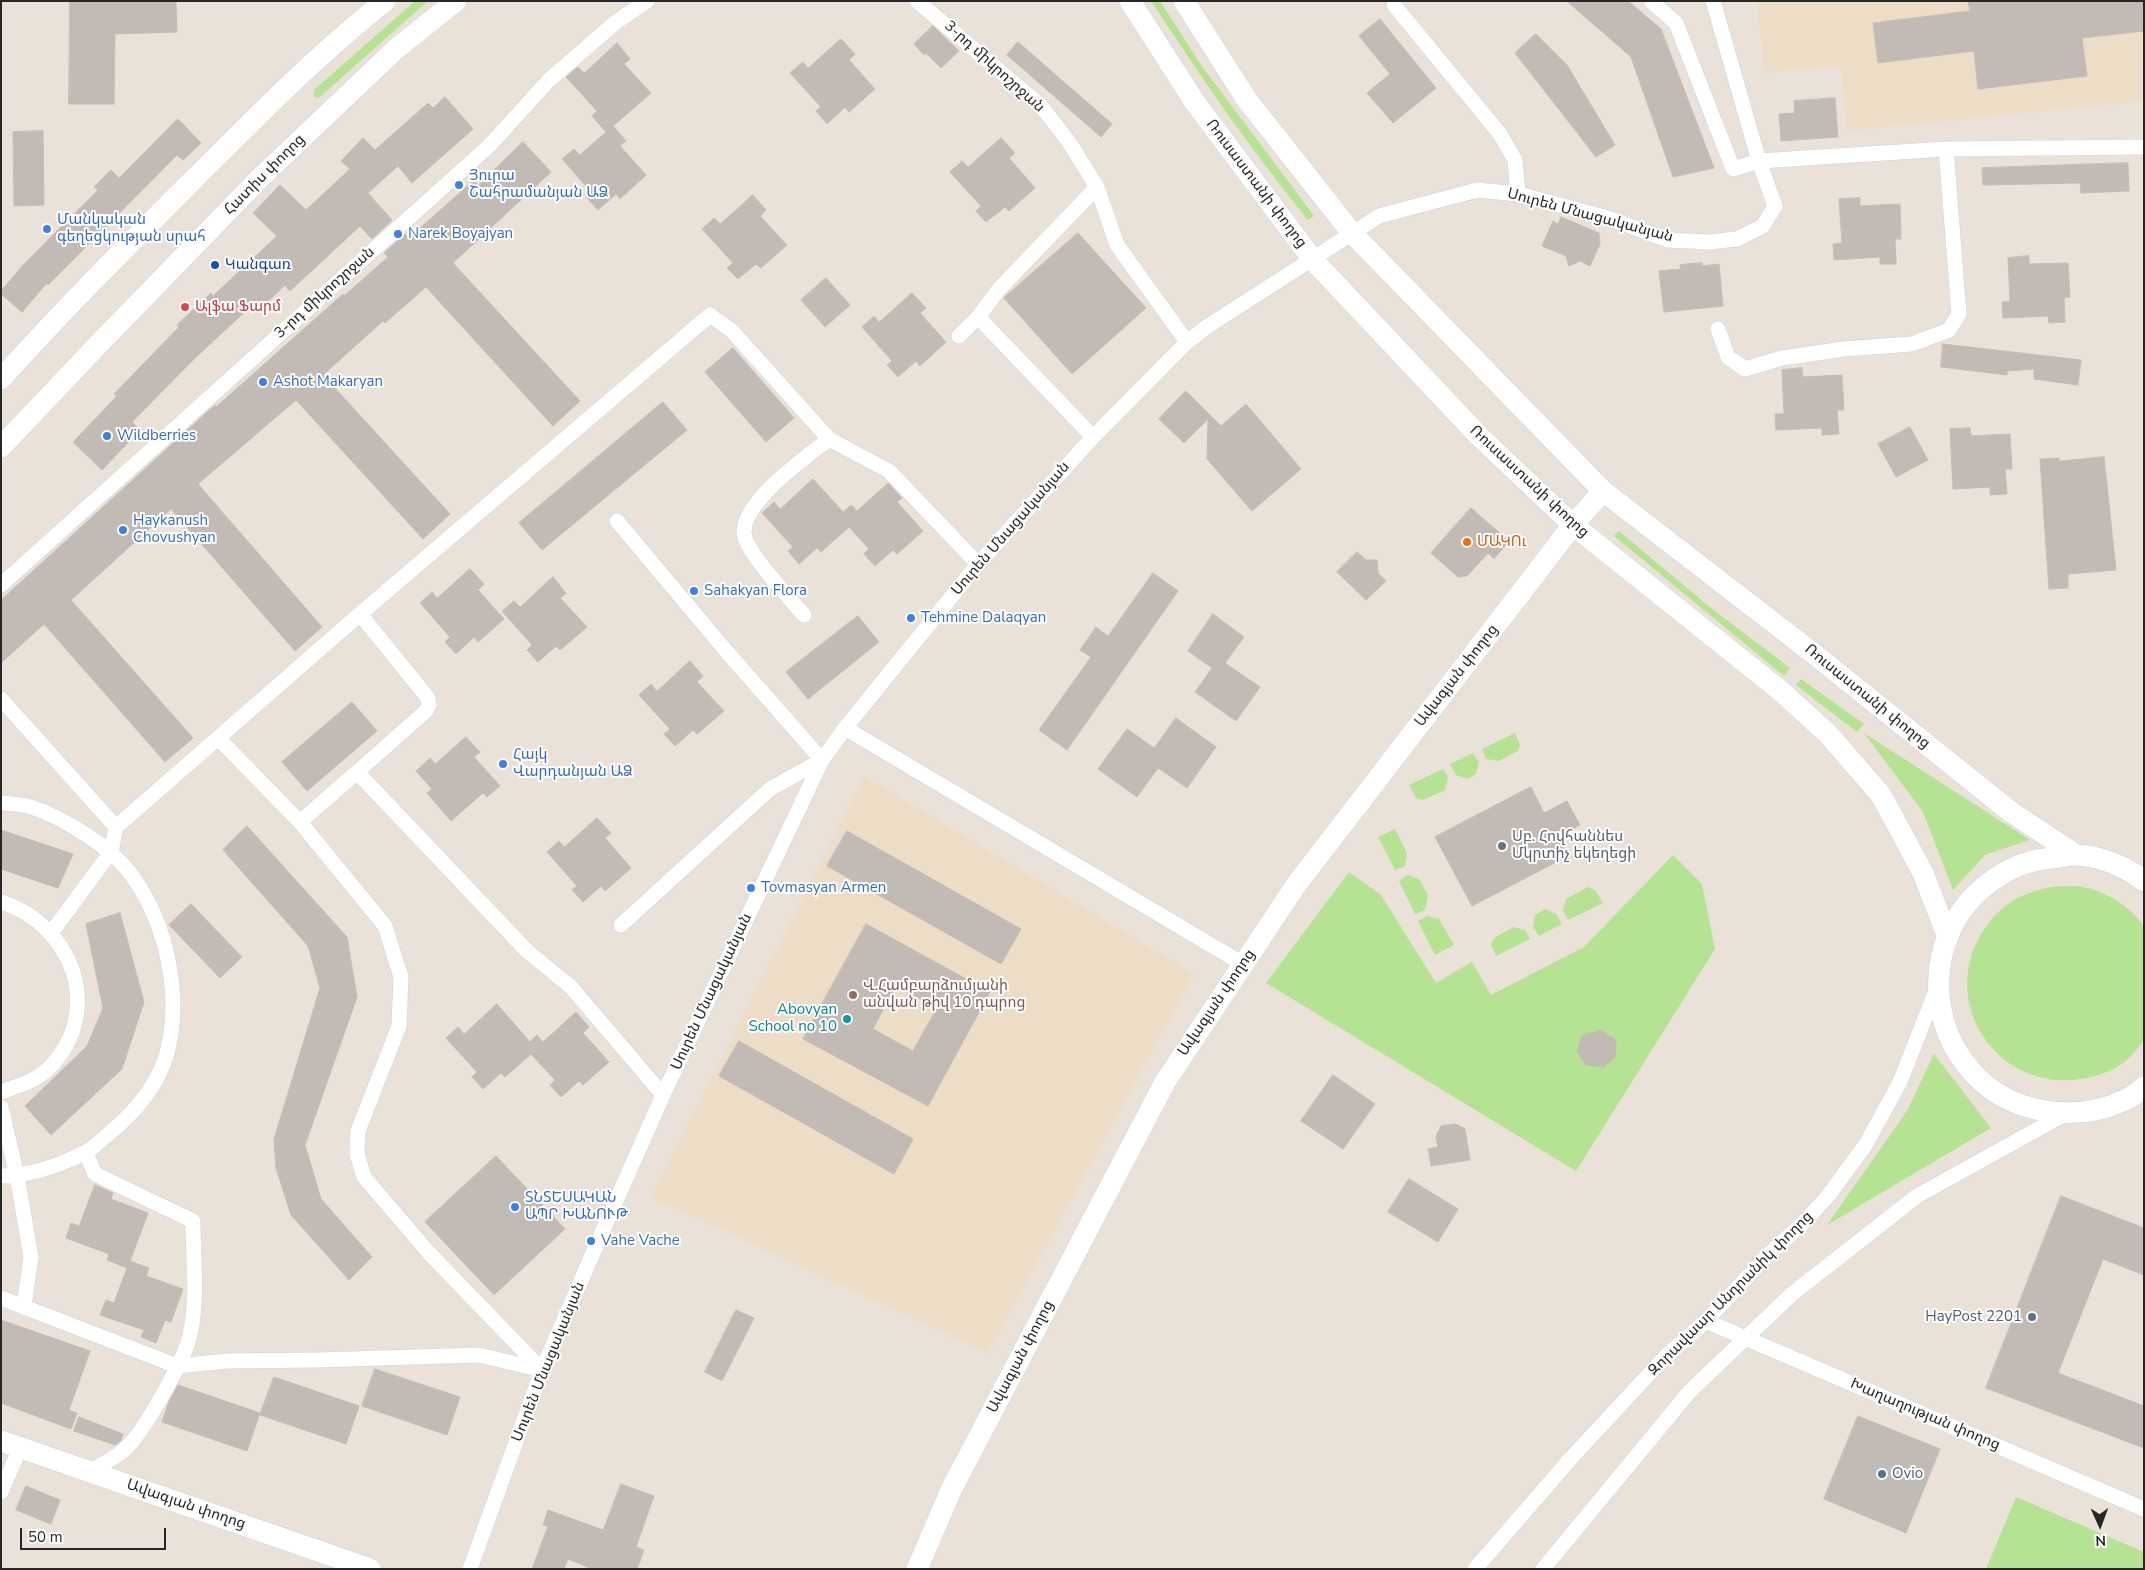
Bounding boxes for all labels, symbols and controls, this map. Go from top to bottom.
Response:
street label: 3-րդ միկրոշրջան [940,17,1048,117]
street label: Ռուսաստանի փողոց [1202,116,1310,252]
street label: Հատիս փողոց [221,131,309,219]
place label: Յուրա Շահրամանյան ԱՁ [469,167,608,202]
marker: Յուրա Շահրամանյան ԱՁ [453,179,465,191]
street label: Սուրեն Մնացականյան [1505,185,1675,247]
place label: Մանկական գեղեցկության սրահ [57,211,206,246]
marker: Մանկական գեղեցկության սրահ [41,223,53,235]
place label: Narek Boyajyan [408,225,513,243]
marker: Narek Boyajyan [392,228,404,240]
street label: 3-րդ միկրոշրջան [271,243,379,343]
place label: Կանգառ [225,256,291,274]
marker: Կանգառ [209,259,221,271]
place label: Ալֆա Ֆարմ [195,298,281,316]
marker: Ալֆա Ֆարմ [179,301,191,313]
place label: Ashot Makaryan [273,373,383,391]
marker: Ashot Makaryan [257,376,269,388]
street label: Ռուսաստանի փողոց [1466,422,1592,542]
place label: Wildberries [117,427,196,445]
marker: Wildberries [101,430,113,442]
street label: Սուրեն Մնացականյան [948,459,1074,599]
place label: Haykanush Chovushyan [133,512,216,547]
marker: Haykanush Chovushyan [117,524,129,536]
place label: ՄԱԿՈւ [1477,533,1526,551]
marker: ՄԱԿՈւ [1461,536,1473,548]
place label: Sahakyan Flora [704,582,807,600]
marker: Sahakyan Flora [688,585,700,597]
place label: Tehmine Dalaqyan [921,609,1046,627]
marker: Tehmine Dalaqyan [905,612,917,624]
street label: Ավագյան փողոց [1411,621,1503,731]
street label: Ռուսաստանի փողոց [1801,641,1933,753]
place label: Հայկ Վարդանյան ԱՁ [513,746,633,781]
marker: Հայկ Վարդանյան ԱՁ [497,758,509,770]
place label: Սբ. Հովհաննես Մկրտիչ եկեղեցի [1512,828,1636,863]
marker: Սբ. Հովհաննես Մկրտիչ եկեղեցի [1496,840,1508,852]
place label: Tovmasyan Armen [761,879,886,897]
marker: Tovmasyan Armen [745,882,757,894]
street label: Սուրեն Մնացականյան [668,911,756,1073]
street label: Ավագյան փողոց [1175,946,1259,1060]
place label: Վ.Համբարձումյանի անվան թիվ 10 դպրոց [863,977,1025,1012]
marker: Վ.Համբարձումյանի անվան թիվ 10 դպրոց [847,989,859,1001]
place label: Abovyan School no 10 [749,1001,837,1036]
marker: Abovyan School no 10 [841,1013,853,1025]
place label: ՏՆՏԵՍԱԿԱՆ ԱՊՐ ԽԱՆՈՒԹ [525,1189,628,1224]
marker: ՏՆՏԵՍԱԿԱՆ ԱՊՐ ԽԱՆՈՒԹ [509,1201,521,1213]
street label: Զորավաար Անդրանիկ փողոց [1645,1208,1817,1380]
place label: Vahe Vache [601,1232,680,1250]
marker: Vahe Vache [585,1235,597,1247]
street label: Սուրեն Մնացականյան [509,1279,589,1445]
street label: Ավագյան փողոց [984,1298,1058,1416]
place label: HayPost 2201 [1925,1308,2022,1326]
marker: HayPost 2201 [2026,1311,2038,1323]
street label: Խաղաղության փողոց [1847,1375,2003,1455]
place label: Ovio [1892,1465,1923,1483]
marker: Ovio [1876,1468,1888,1480]
street label: Ավագյան փողոց [124,1476,248,1534]
north arrow [2075,1500,2125,1550]
scale bar [22,1518,169,1550]
text: 50 m [28,1527,63,1547]
text: N [2095,1531,2106,1550]

